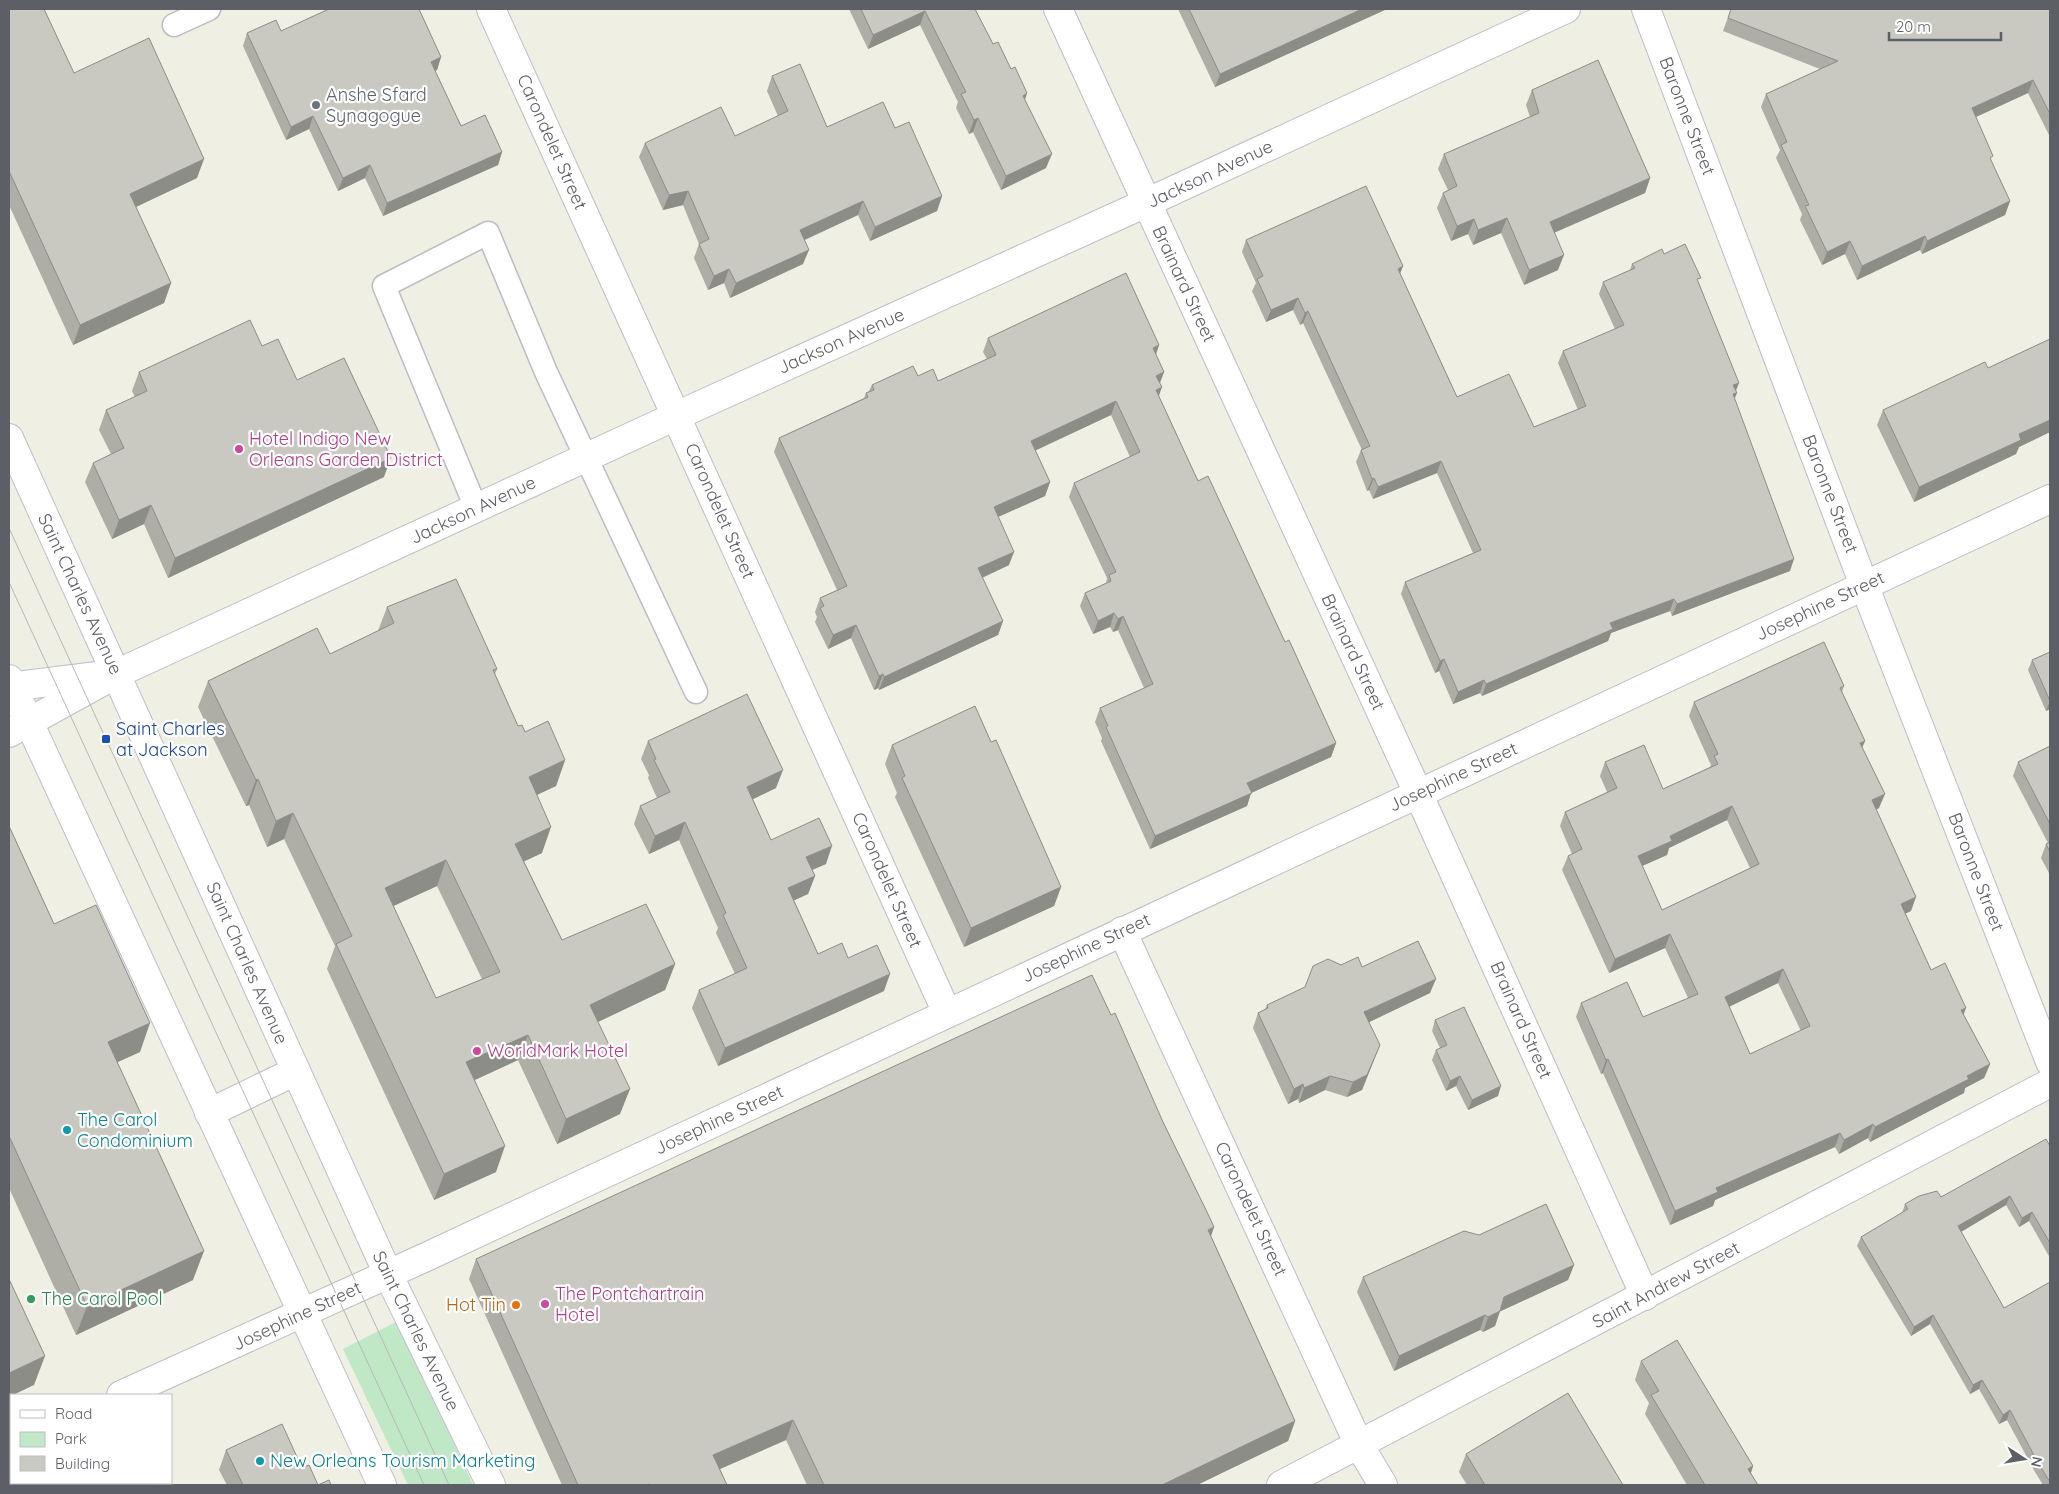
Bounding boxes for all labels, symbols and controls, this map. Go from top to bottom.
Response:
scale bar [1889,10,2002,42]
text: 20 m [1896,17,1931,36]
street label: Baronne Street [1654,53,1721,178]
street label: Carondelet Street [512,70,593,213]
place label: Anshe Sfard Synagogue [326,83,427,127]
marker: Anshe Sfard Synagogue [310,99,322,111]
street label: Jackson Avenue [1143,134,1276,213]
street label: Brainard Street [1147,222,1222,346]
street label: Jackson Avenue [774,302,908,379]
place label: Hotel Indigo New Orleans Garden District [249,427,443,471]
street label: Baronne Street [1797,431,1864,556]
street label: Carondelet Street [680,439,761,582]
marker: Hotel Indigo New Orleans Garden District [233,443,245,455]
street label: Jackson Avenue [406,470,539,549]
street label: Saint Charles Avenue [33,510,128,678]
street label: Josephine Street [1752,566,1888,645]
street label: Brainard Street [1316,590,1391,714]
place label: Saint Charles at Jackson [116,717,225,761]
marker: Saint Charles at Jackson [100,733,112,745]
street label: Josephine Street [1385,737,1521,816]
street label: Carondelet Street [847,808,928,951]
street label: Baronne Street [1943,809,2010,934]
street label: Saint Charles Avenue [201,878,294,1047]
street label: Josephine Street [1018,908,1154,987]
street label: Brainard Street [1485,958,1558,1082]
place label: WorldMark Hotel [487,1039,628,1062]
marker: WorldMark Hotel [471,1045,483,1057]
street label: Josephine Street [651,1080,787,1159]
place label: The Carol Condominium [77,1108,193,1152]
marker: The Carol Condominium [61,1124,73,1136]
street label: Carondelet Street [1210,1138,1293,1280]
street label: Saint Andrew Street [1588,1236,1743,1333]
street label: Saint Charles Avenue [368,1247,465,1415]
street label: Josephine Street [229,1276,365,1355]
place label: The Pontchartrain Hotel [555,1282,704,1326]
place label: The Carol Pool [41,1287,163,1310]
marker: The Carol Pool [25,1293,37,1305]
place label: Hot Tin [446,1293,506,1316]
marker: The Pontchartrain Hotel [539,1298,551,1310]
marker: Hot Tin [510,1299,522,1311]
legend [10,1394,172,1484]
text: Road [55,1404,92,1423]
text: Park [55,1429,87,1448]
north arrow [1999,1434,2049,1484]
place label: New Orleans Tourism Marketing [270,1449,535,1472]
text: Building [55,1454,110,1473]
marker: New Orleans Tourism Marketing [254,1455,266,1467]
text: N [2027,1455,2047,1469]

